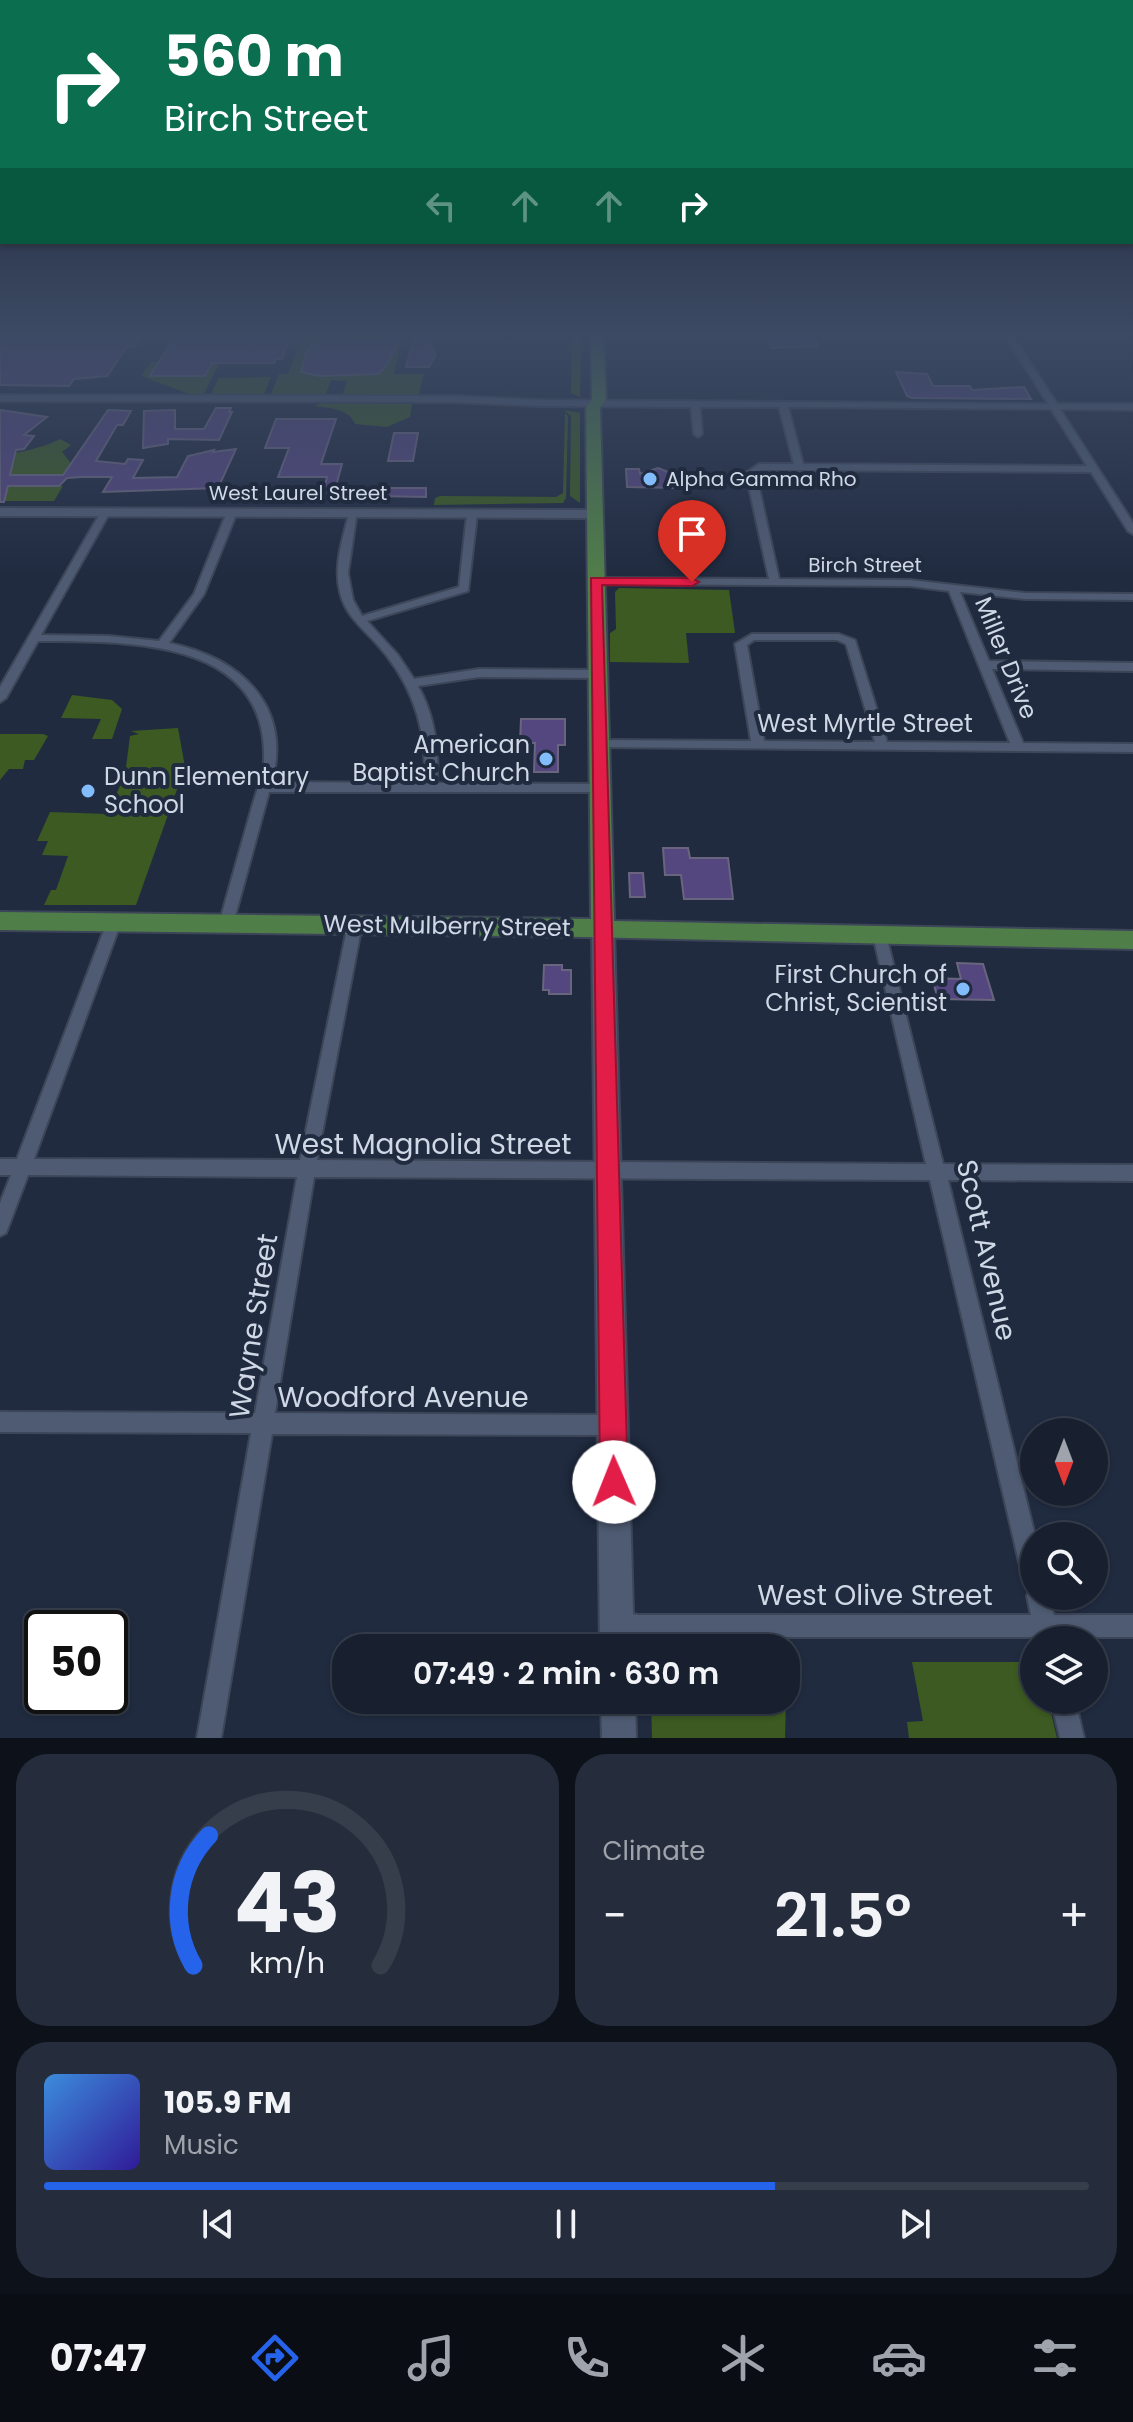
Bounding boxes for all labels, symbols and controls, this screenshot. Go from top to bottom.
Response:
text: 560 m [164,17,344,96]
icon: right [32,32,136,136]
text: Birch Street [164,93,368,144]
icon: left [419,184,463,228]
icon: ahead [503,184,547,228]
icon: ahead [587,184,631,228]
icon: right [671,184,715,228]
place label: Alpha Gamma Rho [666,465,856,493]
marker: Alpha Gamma Rho [641,470,659,488]
street label: West Laurel Street [209,479,387,507]
pin [658,500,726,582]
icon: arrive [670,512,714,556]
street label: Birch Street [808,551,922,579]
street label: Miller Drive [967,592,1046,724]
street label: West Myrtle Street [757,707,973,740]
place label: American Baptist Church [352,728,530,789]
marker: American Baptist Church [537,750,555,768]
place label: Dunn Elementary School [104,760,309,821]
marker: Dunn Elementary School [79,782,97,800]
street label: West Mulberry Street [323,907,571,944]
place label: First Church of Christ, Scientist [765,958,947,1019]
marker: First Church of Christ, Scientist [954,980,972,998]
street label: West Magnolia Street [275,1125,571,1164]
street label: Scott Avenue [947,1156,1026,1344]
street label: Wayne Street [220,1231,287,1421]
street label: Woodford Avenue [277,1378,529,1417]
north arrow [1020,1418,1108,1506]
map controls [1020,1418,1108,1714]
position arrow [572,1440,656,1524]
button: search [1020,1522,1108,1610]
street label: West Olive Street [757,1576,993,1615]
speed limit sign: 50 [24,1610,128,1714]
button: layers [1020,1626,1108,1714]
text: 07:49 · 2 min · 630 m [413,1652,719,1695]
text: Climate [603,1833,705,1869]
text: 43 [234,1845,341,1961]
text: 21.5° [774,1874,911,1958]
text: − [603,1885,627,1946]
text: + [1059,1885,1089,1946]
text: km/h [249,1943,325,1983]
text: 105.9 FM [164,2081,292,2124]
text: Music [164,2127,239,2163]
icon: previous [196,2202,240,2246]
icon: pause [544,2202,588,2246]
icon: next [893,2202,937,2246]
icon: directions [247,2330,303,2386]
icon: music [403,2330,459,2386]
icon: phone [559,2330,615,2386]
icon: climate [715,2330,771,2386]
icon: car [871,2330,927,2386]
icon: filters [1027,2330,1083,2386]
text: 07:47 [50,2333,147,2384]

